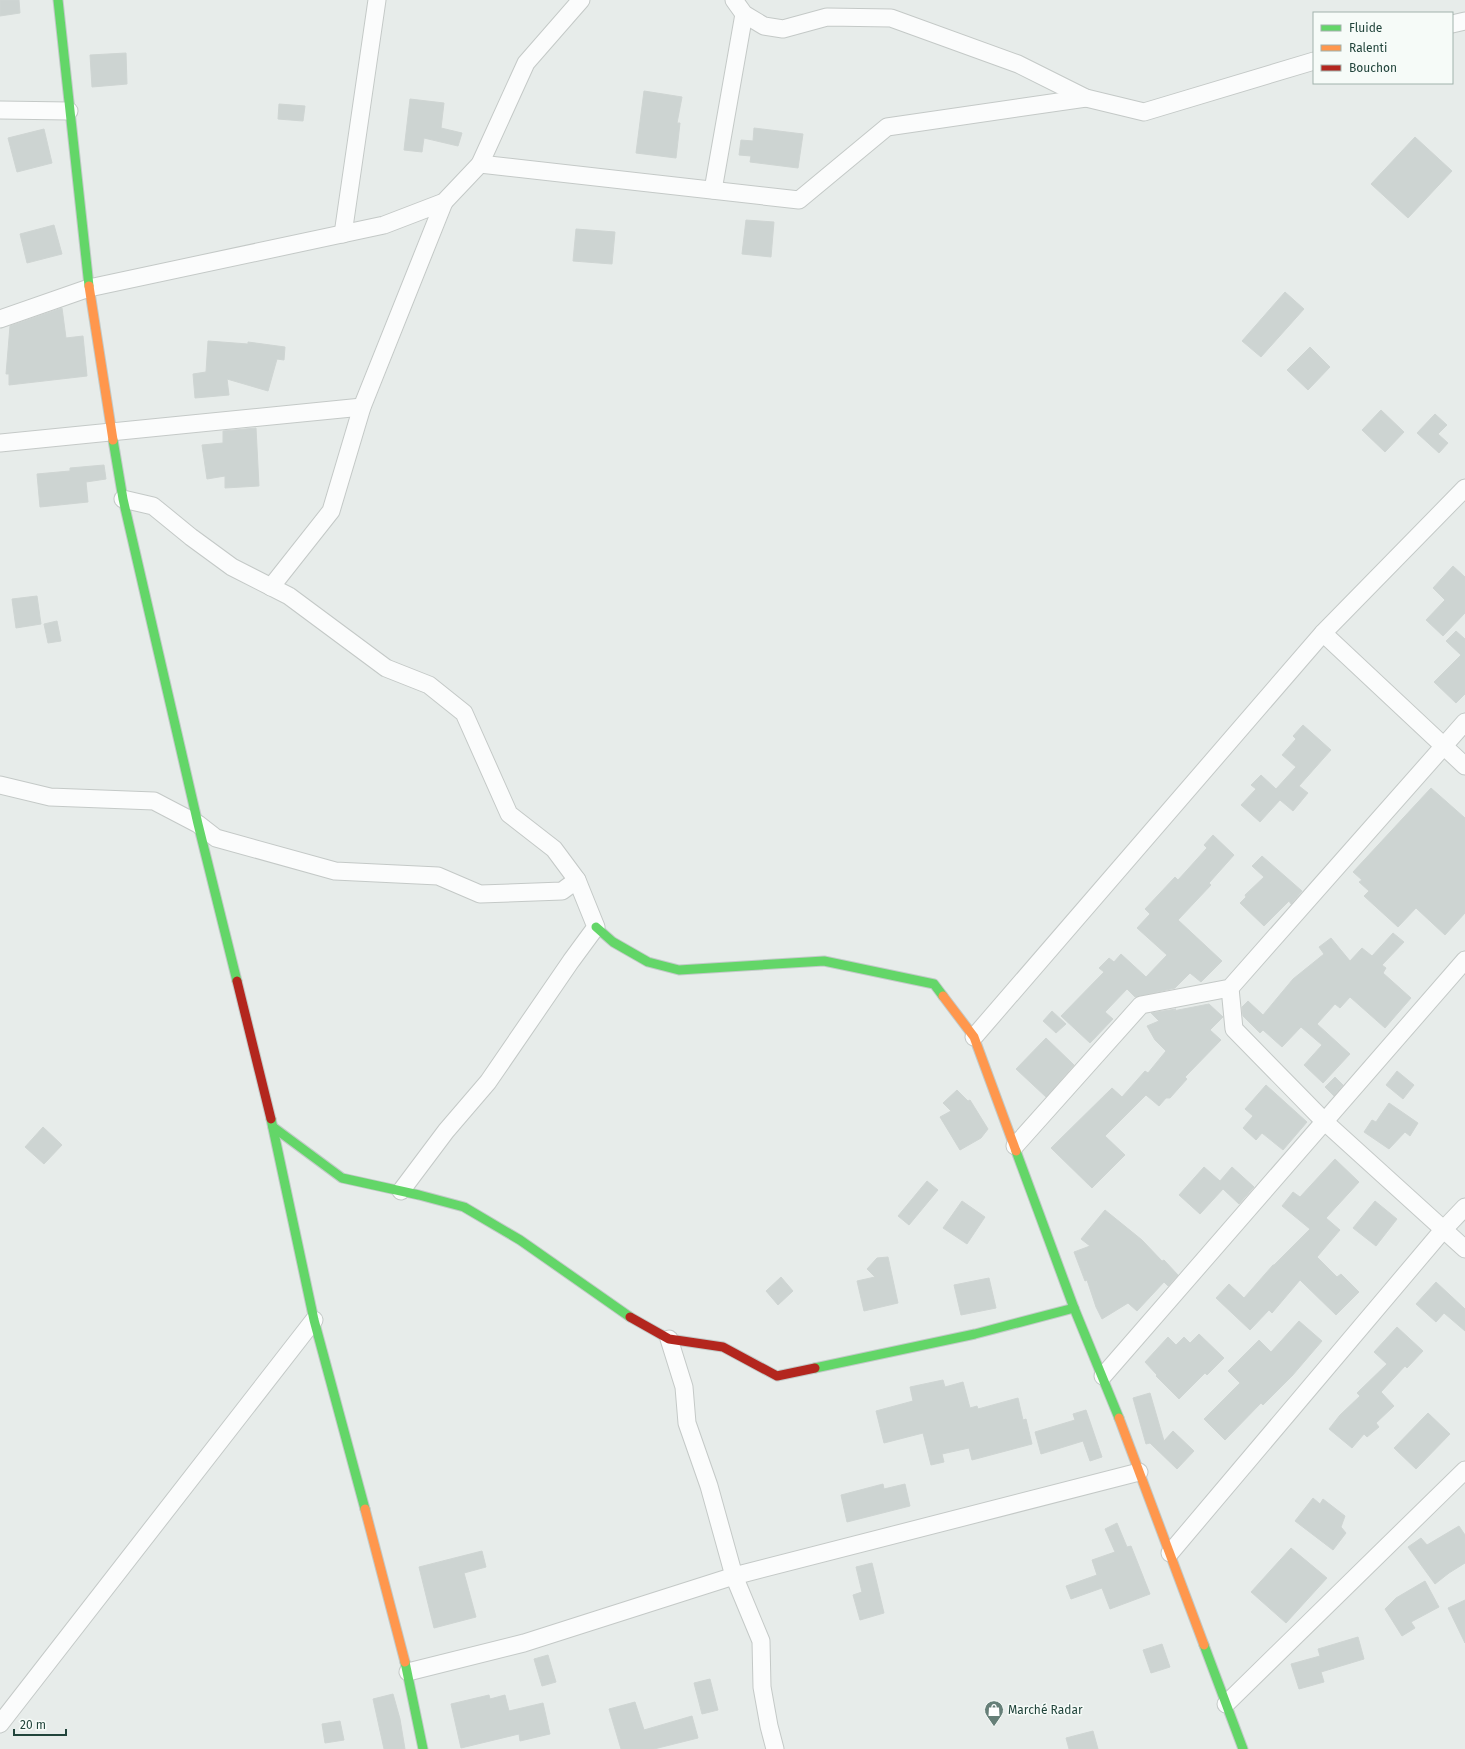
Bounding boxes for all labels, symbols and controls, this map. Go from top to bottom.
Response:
legend [1313,12,1453,84]
text: Fluide [1349,21,1382,35]
text: Ralenti [1349,41,1387,55]
text: Bouchon [1349,61,1397,75]
shop icon: Marché Radar [983,1699,1005,1727]
place label: Marché Radar [1008,1703,1083,1717]
scale bar [14,1711,66,1737]
text: 20 m [20,1718,46,1732]

